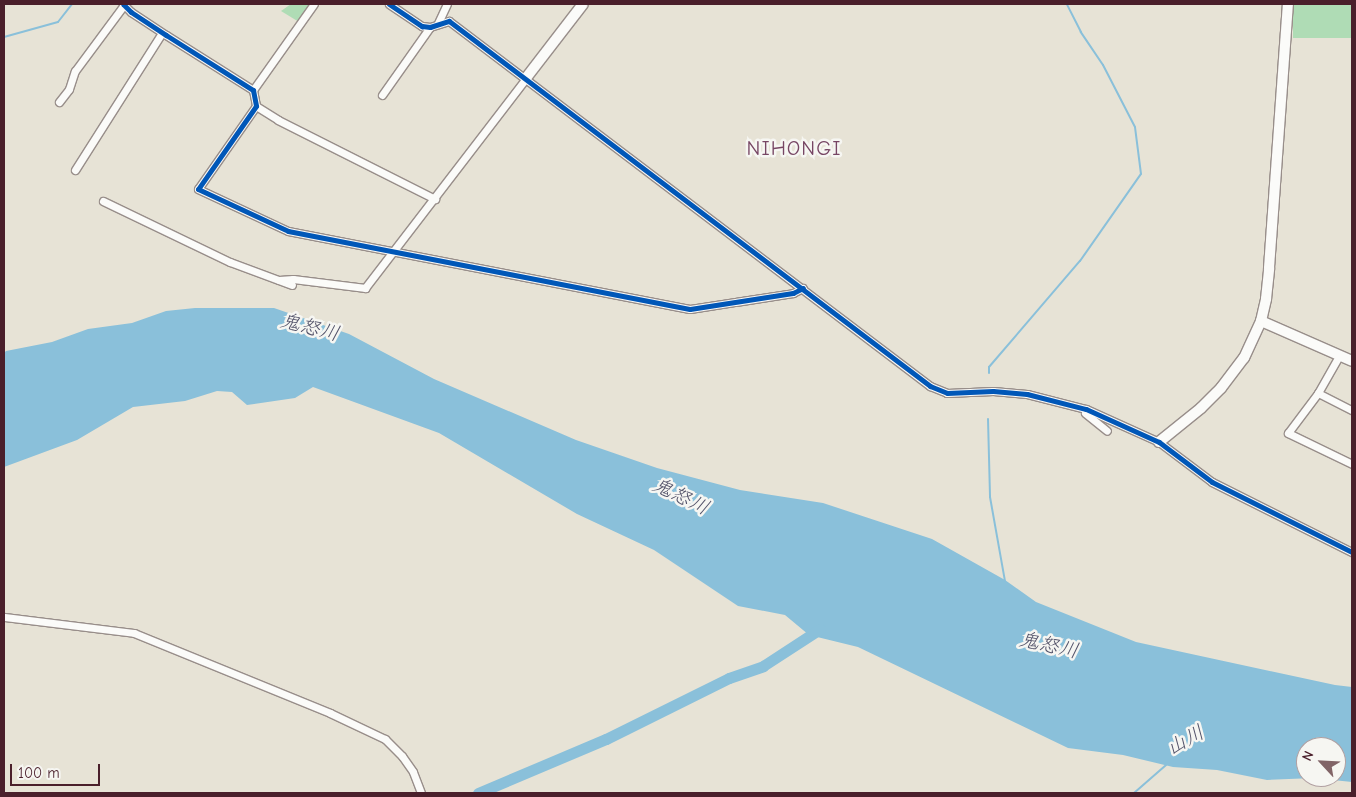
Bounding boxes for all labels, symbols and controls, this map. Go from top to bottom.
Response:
district label: NIHONGI [746,135,842,161]
water label: 鬼怒川 [278,308,342,346]
water label: 鬼怒川 [649,472,713,520]
water label: 鬼怒川 [1017,627,1081,663]
water label: 山川 [1162,720,1208,760]
north arrow [1296,737,1346,787]
text: N [1298,748,1317,764]
scale bar [12,754,102,786]
text: 100 m [18,764,60,782]

